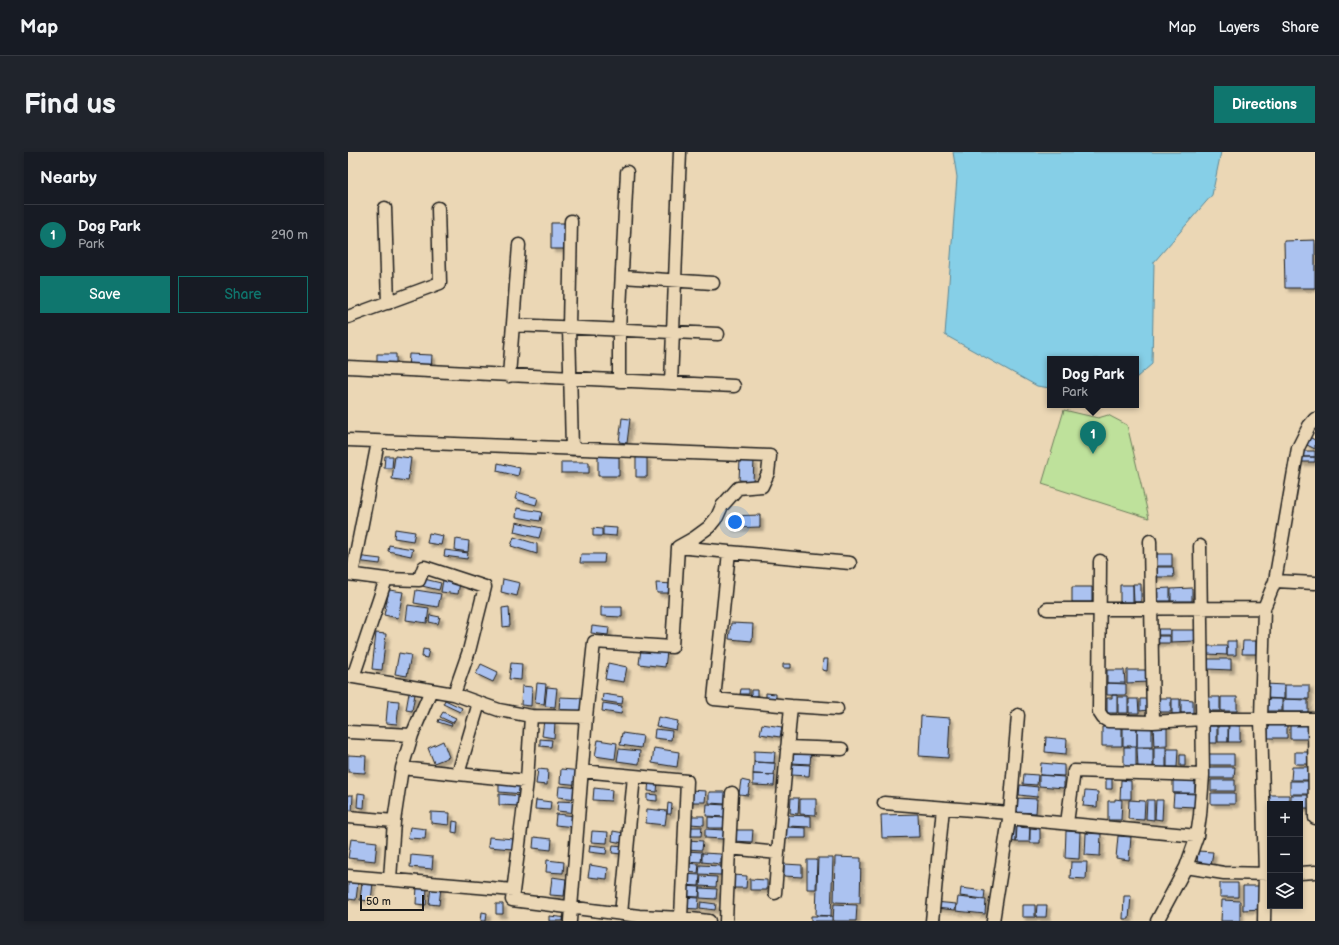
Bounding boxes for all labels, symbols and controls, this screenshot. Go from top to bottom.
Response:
text: Map [20,16,58,39]
text: Map [1168,19,1196,36]
text: Layers [1218,19,1260,36]
text: Share [1282,19,1319,36]
button: Directions [1214,86,1315,123]
text: Find us [24,88,116,121]
text: Nearby [40,168,97,188]
text: Dog Park [78,217,141,236]
text: 1 [50,227,56,243]
text: 290 m [271,227,308,243]
text: Park [78,236,104,252]
button: Save [40,276,170,313]
button: Share [178,276,308,313]
popup [1047,356,1139,408]
text: Dog Park [1062,365,1124,384]
text: Park [1062,384,1088,400]
pin: 1 [1080,421,1106,454]
your location [725,512,745,532]
map controls [1267,801,1303,909]
button: + [1267,801,1303,837]
button: − [1267,837,1303,873]
button: layers [1267,873,1303,909]
scale bar [360,893,424,912]
text: 50 m [366,895,391,908]

